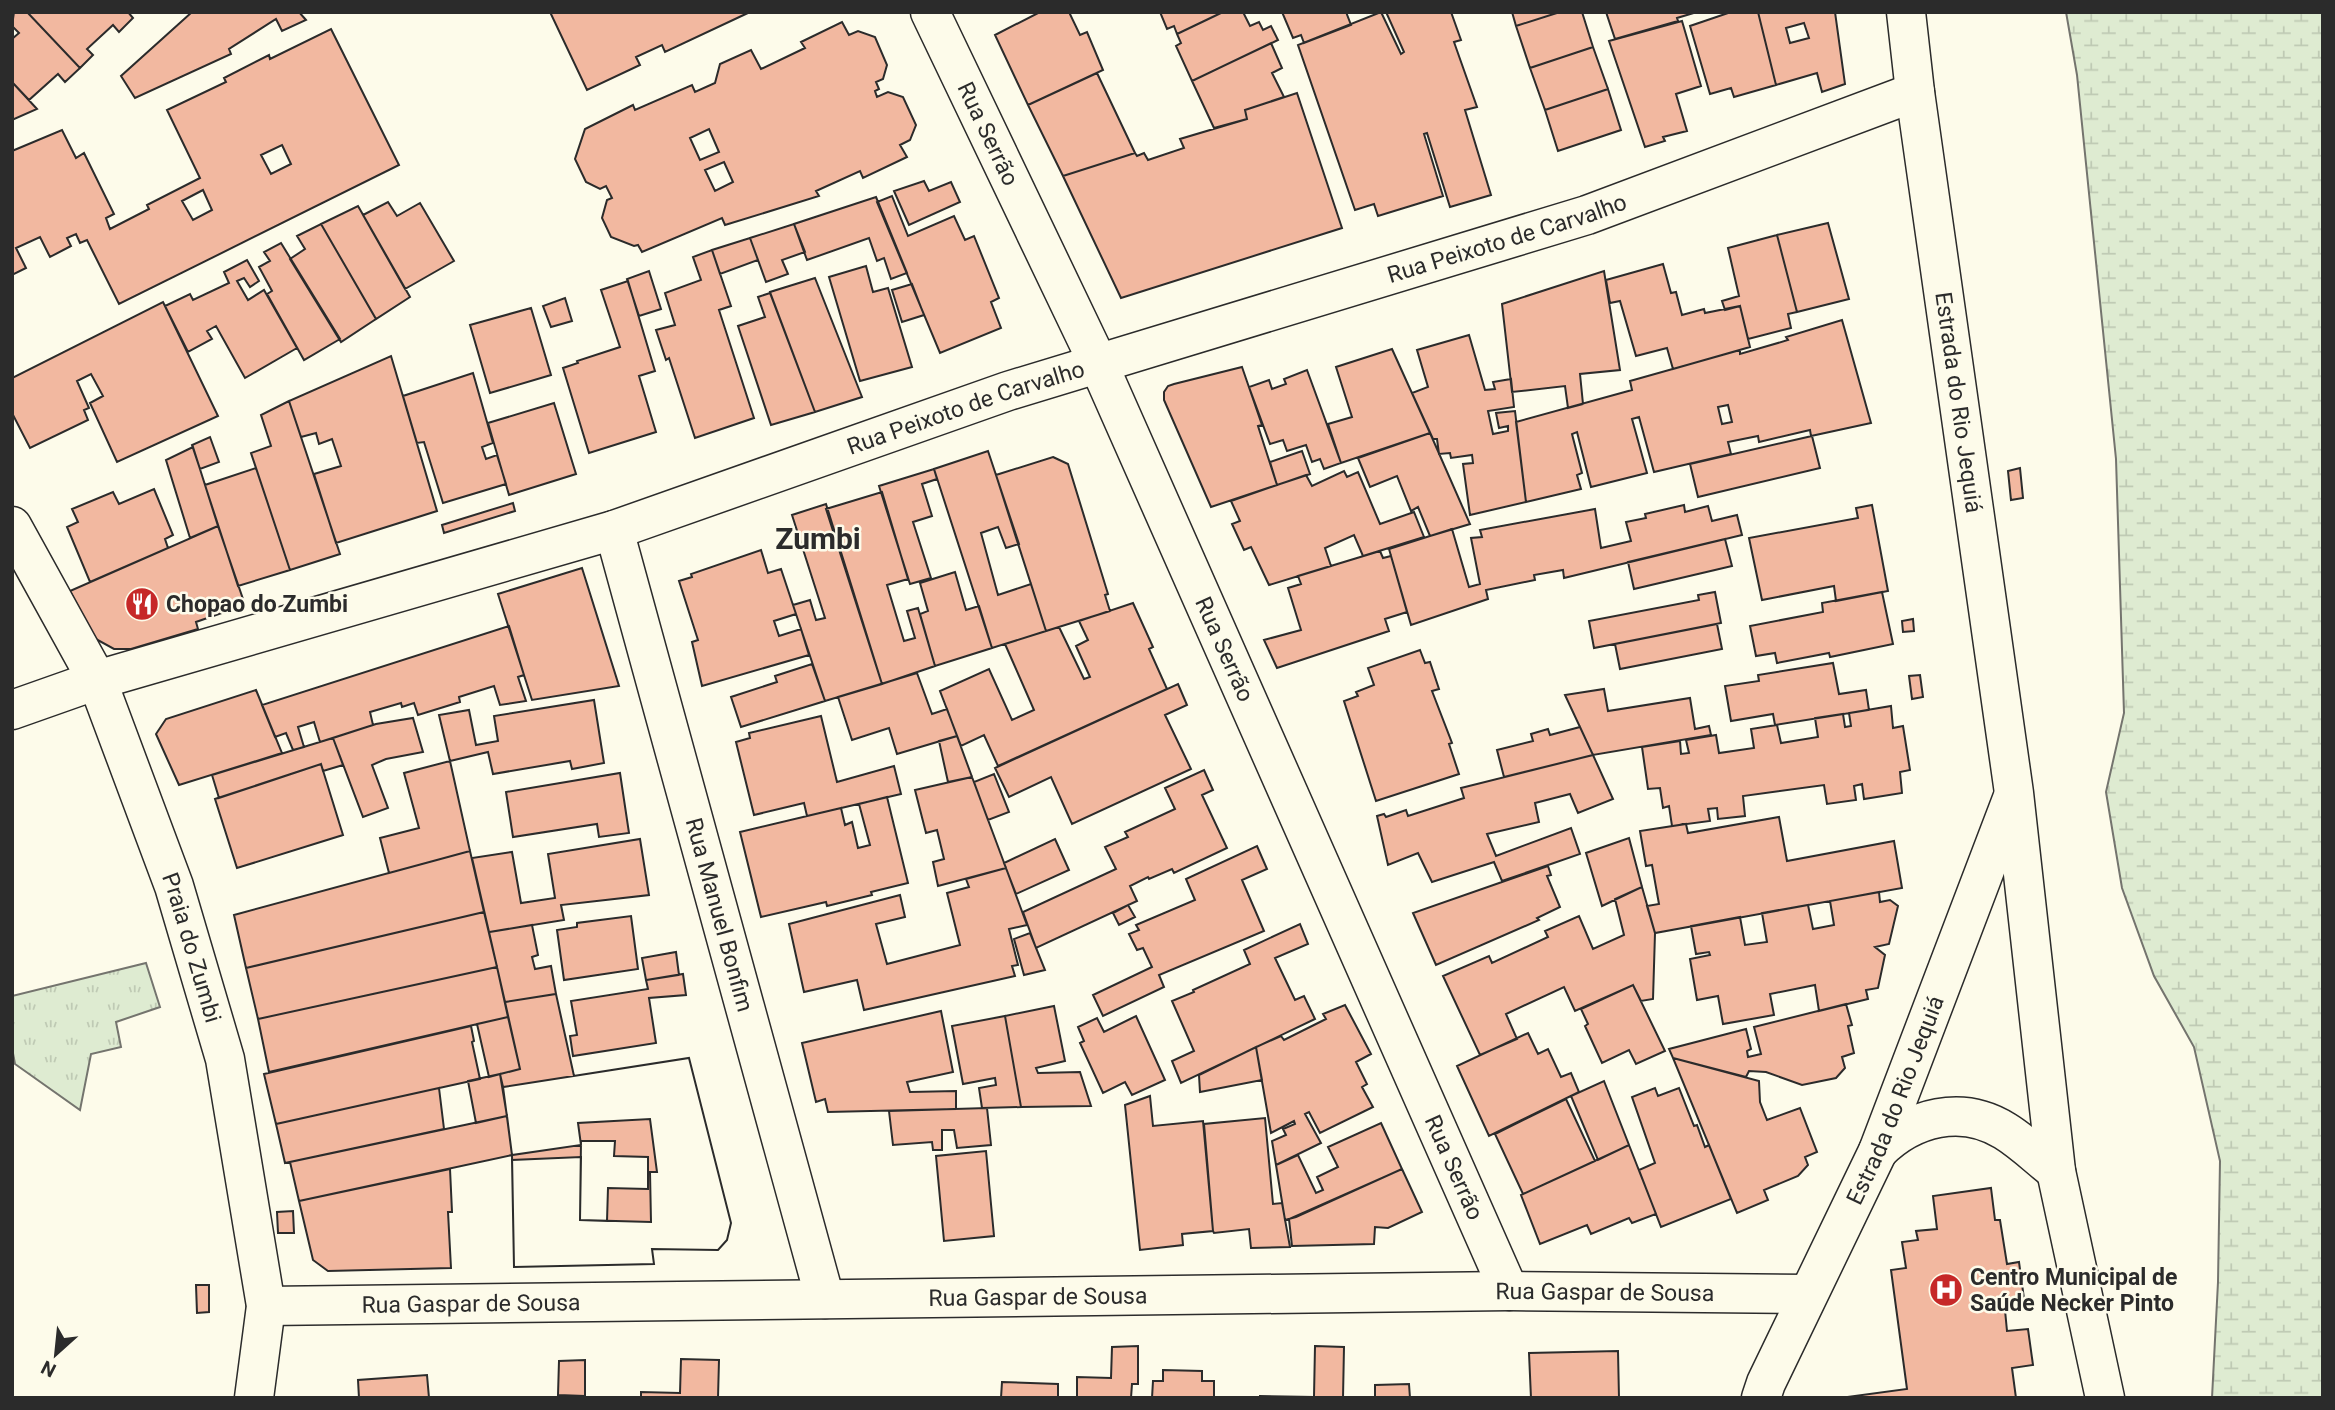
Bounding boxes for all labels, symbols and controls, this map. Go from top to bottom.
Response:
street label: Rua Serrão [952,78,1025,190]
street label: Rua Peixoto de Carvalho [1384,188,1630,288]
street label: Estrada do Rio Jequiá [1930,290,1988,515]
street label: Rua Peixoto de Carvalho [843,355,1088,460]
district label: Zumbi [775,521,861,556]
restaurant icon: Chopao do Zumbi [123,585,161,623]
place label: Chopao do Zumbi [166,591,348,618]
street label: Rua Serrão [1190,593,1260,706]
street label: Rua Manuel Bonfim [680,815,759,1015]
street label: Praia do Zumbi [157,869,227,1026]
street label: Estrada do Rio Jequiá [1841,992,1949,1209]
street label: Rua Serrão [1419,1111,1489,1224]
place label: Centro Municipal de Saúde Necker Pinto [1970,1264,2177,1317]
hospital icon: Centro Municipal de Saúde Necker Pinto [1927,1271,1965,1309]
street label: Rua Gaspar de Sousa [1495,1277,1714,1307]
street label: Rua Gaspar de Sousa [928,1282,1148,1312]
street label: Rua Gaspar de Sousa [361,1289,581,1318]
north arrow [21,1319,91,1389]
text: N [37,1355,60,1382]

